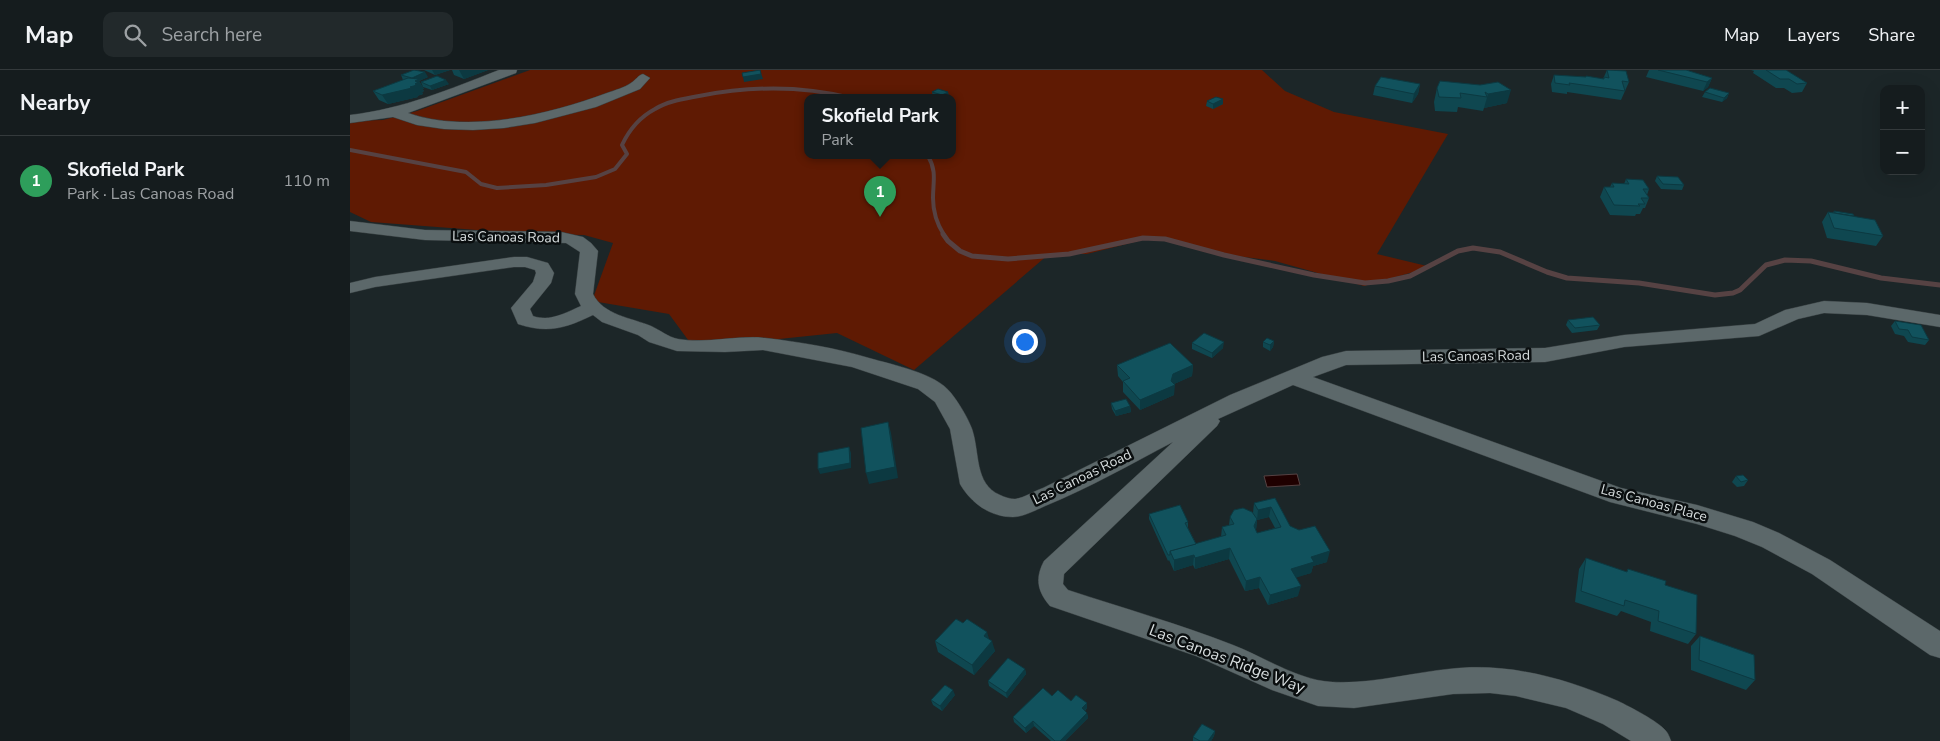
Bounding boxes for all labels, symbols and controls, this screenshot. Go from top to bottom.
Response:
search box [103,12,453,57]
text: Map [25,19,73,51]
icon: search [121,21,149,49]
text: Search here [161,22,262,48]
text: Map [1724,23,1759,47]
text: Layers [1787,23,1840,47]
text: Share [1868,23,1915,47]
map controls [1880,85,1925,175]
button: + [1880,85,1925,130]
text: Nearby [20,89,90,117]
popup [804,94,956,159]
text: Skofield Park [821,103,939,129]
text: Park [821,129,853,151]
button: − [1880,130,1925,175]
text: Skofield Park [67,157,184,183]
text: 1 [31,170,41,192]
text: 110 m [283,170,330,192]
pin: 1 [864,176,896,217]
text: Park · Las Canoas Road [67,183,234,205]
street label: Las Canoas Road [452,227,560,247]
your location [1012,329,1038,355]
street label: Las Canoas Road [1422,346,1530,366]
street label: Las Canoas Road [1029,445,1135,509]
street label: Las Canoas Place [1599,480,1709,526]
street label: Las Canoas Ridge Way [1146,619,1309,699]

